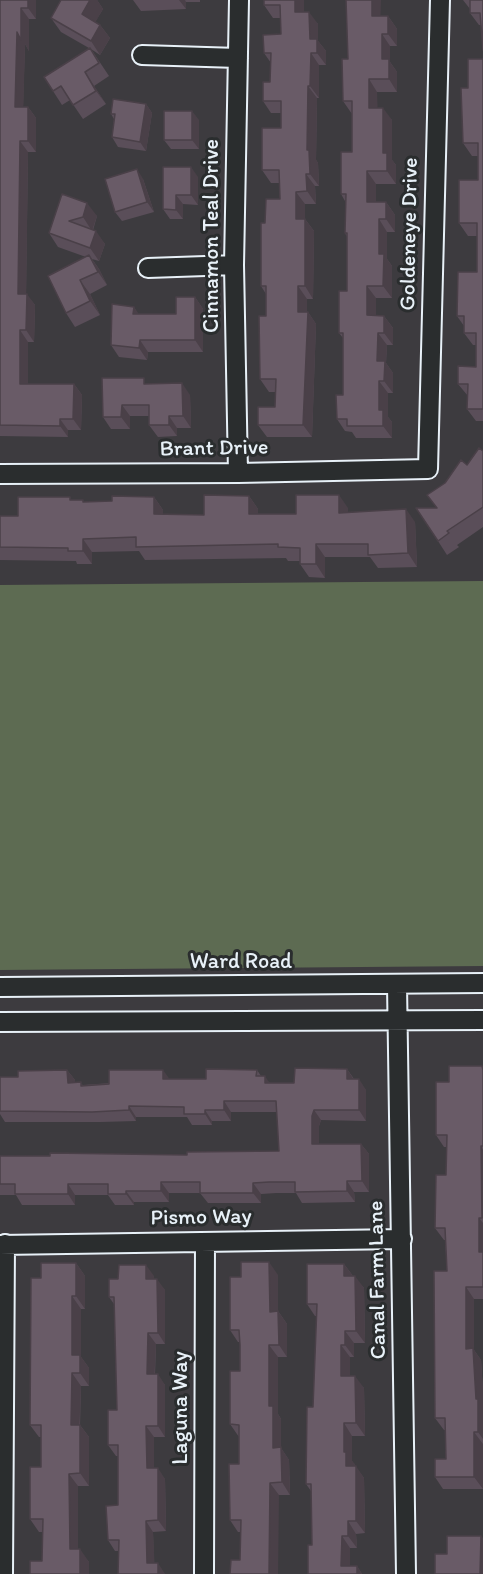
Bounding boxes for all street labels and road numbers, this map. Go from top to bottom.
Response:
street label: Cinnamon Teal Drive [199,139,225,333]
street label: Goldeneye Drive [395,157,425,311]
street label: Brant Drive [159,435,269,463]
street label: Ward Road [190,949,292,975]
street label: Canal Farm Lane [363,1200,393,1360]
street label: Pismo Way [150,1204,252,1232]
street label: Laguna Way [168,1351,194,1465]

